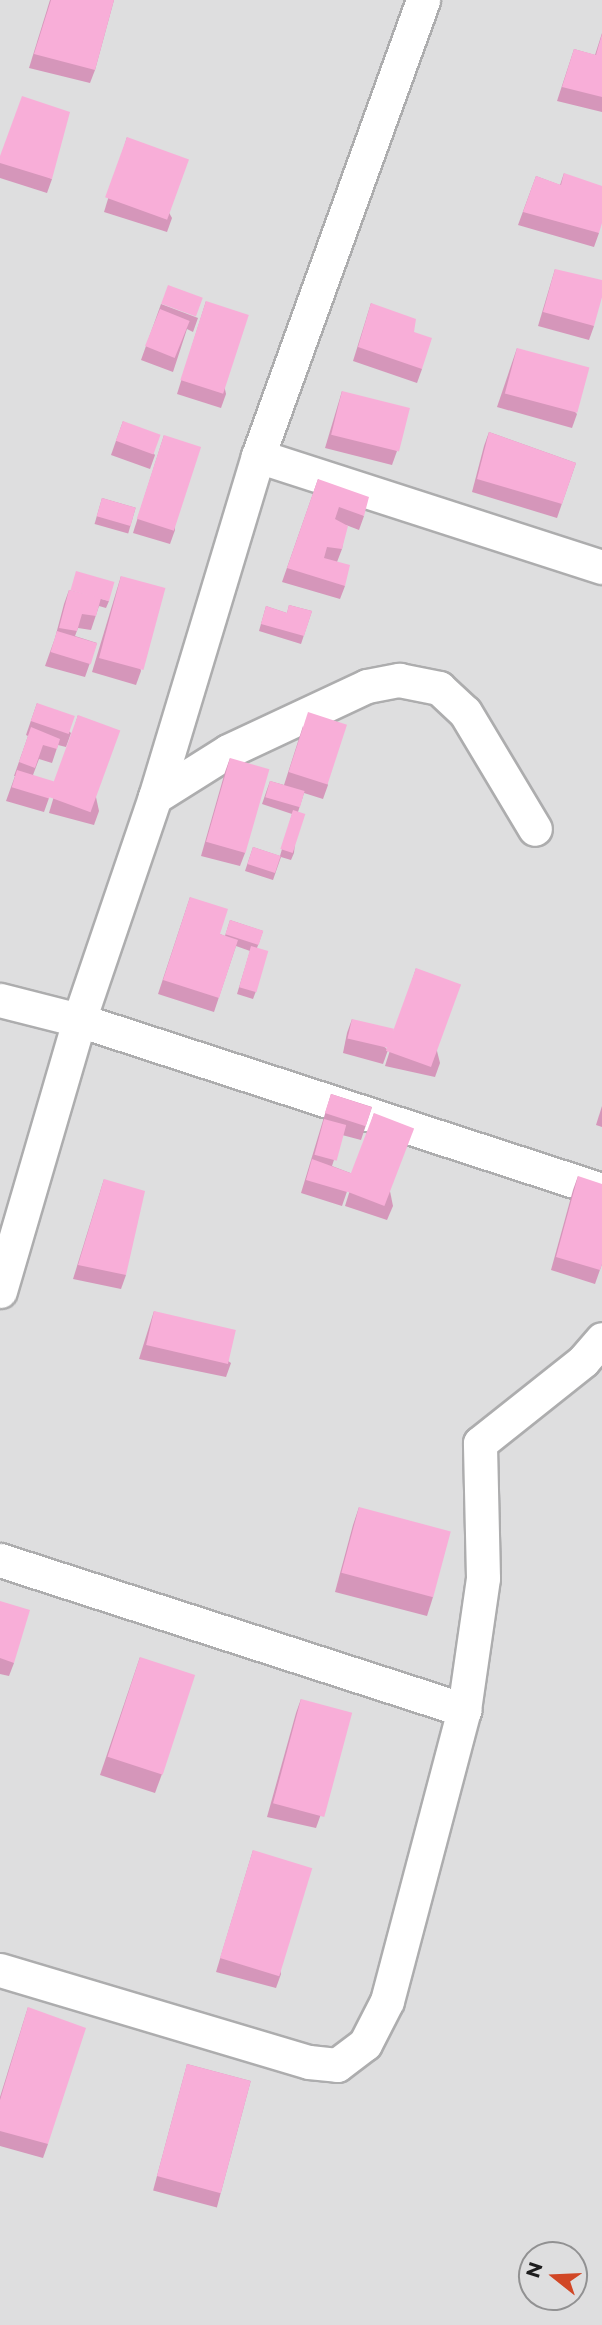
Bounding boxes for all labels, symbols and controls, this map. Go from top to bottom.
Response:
north arrow [518,2241,588,2311]
text: N [521,2259,548,2281]

